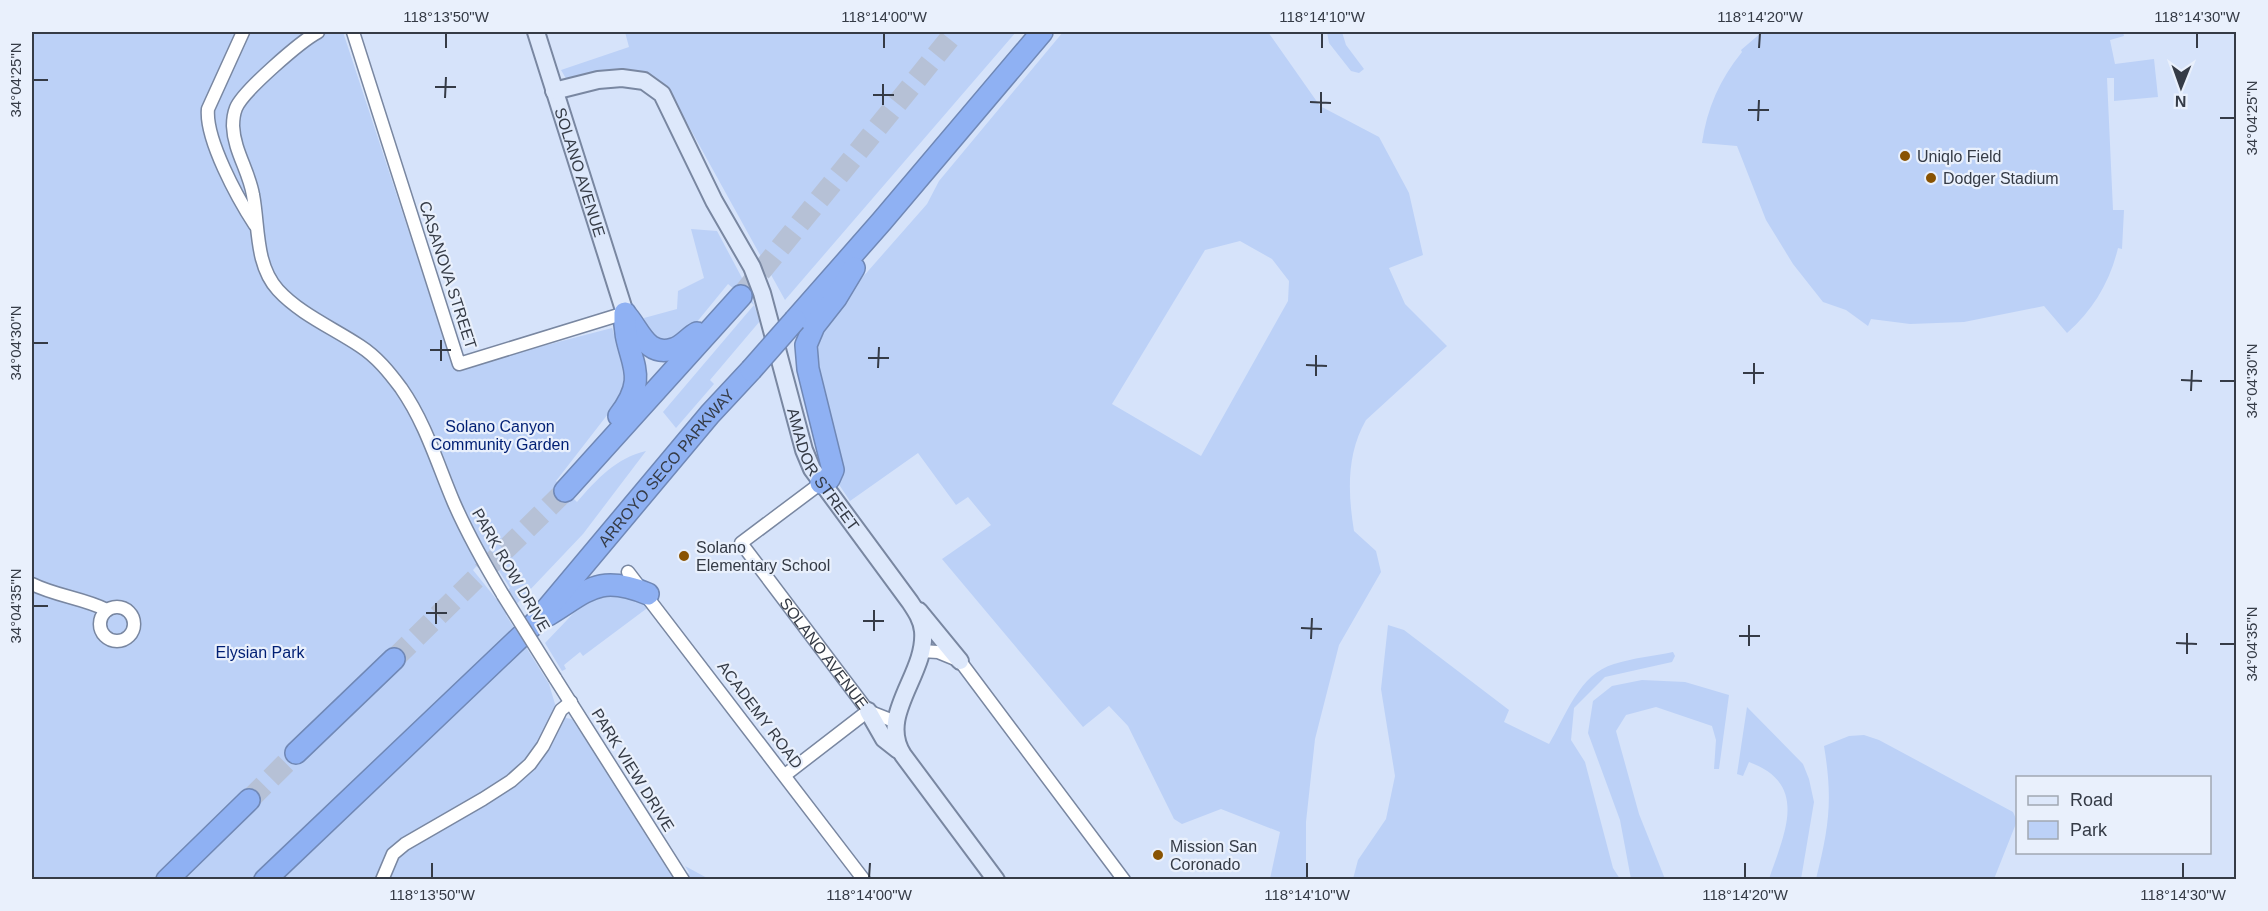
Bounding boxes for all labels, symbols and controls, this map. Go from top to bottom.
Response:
text: 118°13'50"W [403,8,490,25]
text: 118°14'00"W [841,8,928,25]
text: 118°14'10"W [1279,8,1366,25]
text: 118°14'20"W [1717,8,1804,25]
text: 118°14'30"W [2154,8,2241,25]
text: 34°04'25"N [7,42,24,118]
north arrow [2151,57,2211,117]
text: 34°04'25"N [2243,80,2260,156]
text: N [2175,93,2187,110]
street label: SOLANO AVENUE [552,105,609,239]
place label: Uniqlo Field [1917,148,2001,165]
marker: Uniqlo Field [1898,149,1912,163]
place label: Dodger Stadium [1943,170,2059,187]
marker: Dodger Stadium [1924,171,1938,185]
street label: CASANOVA STREET [416,199,480,351]
text: 34°04'30"N [7,305,24,381]
text: 34°04'30"N [2243,343,2260,419]
street label: ARROYO SECO PARKWAY [595,385,738,550]
street label: AMADOR STREET [785,406,863,534]
park label: Solano Canyon Community Garden [431,418,569,453]
street label: PARK ROW DRIVE [469,505,553,635]
place label: Solano Elementary School [696,539,830,574]
marker: Solano Elementary School [677,549,691,563]
text: 34°04'35"N [7,568,24,644]
street label: SOLANO AVENUE [777,594,872,712]
text: 34°04'35"N [2243,606,2260,682]
park label: Elysian Park [216,644,305,661]
street label: ACADEMY ROAD [714,658,806,772]
street label: PARK VIEW DRIVE [588,706,678,834]
legend [2016,776,2211,854]
text: Road [2070,790,2113,810]
text: Park [2070,820,2108,840]
place label: Mission San Coronado [1170,838,1257,873]
marker: Mission San Coronado [1151,848,1165,862]
text: 118°13'50"W [389,886,476,903]
text: 118°14'00"W [826,886,913,903]
text: 118°14'10"W [1264,886,1351,903]
text: 118°14'20"W [1702,886,1789,903]
text: 118°14'30"W [2140,886,2227,903]

